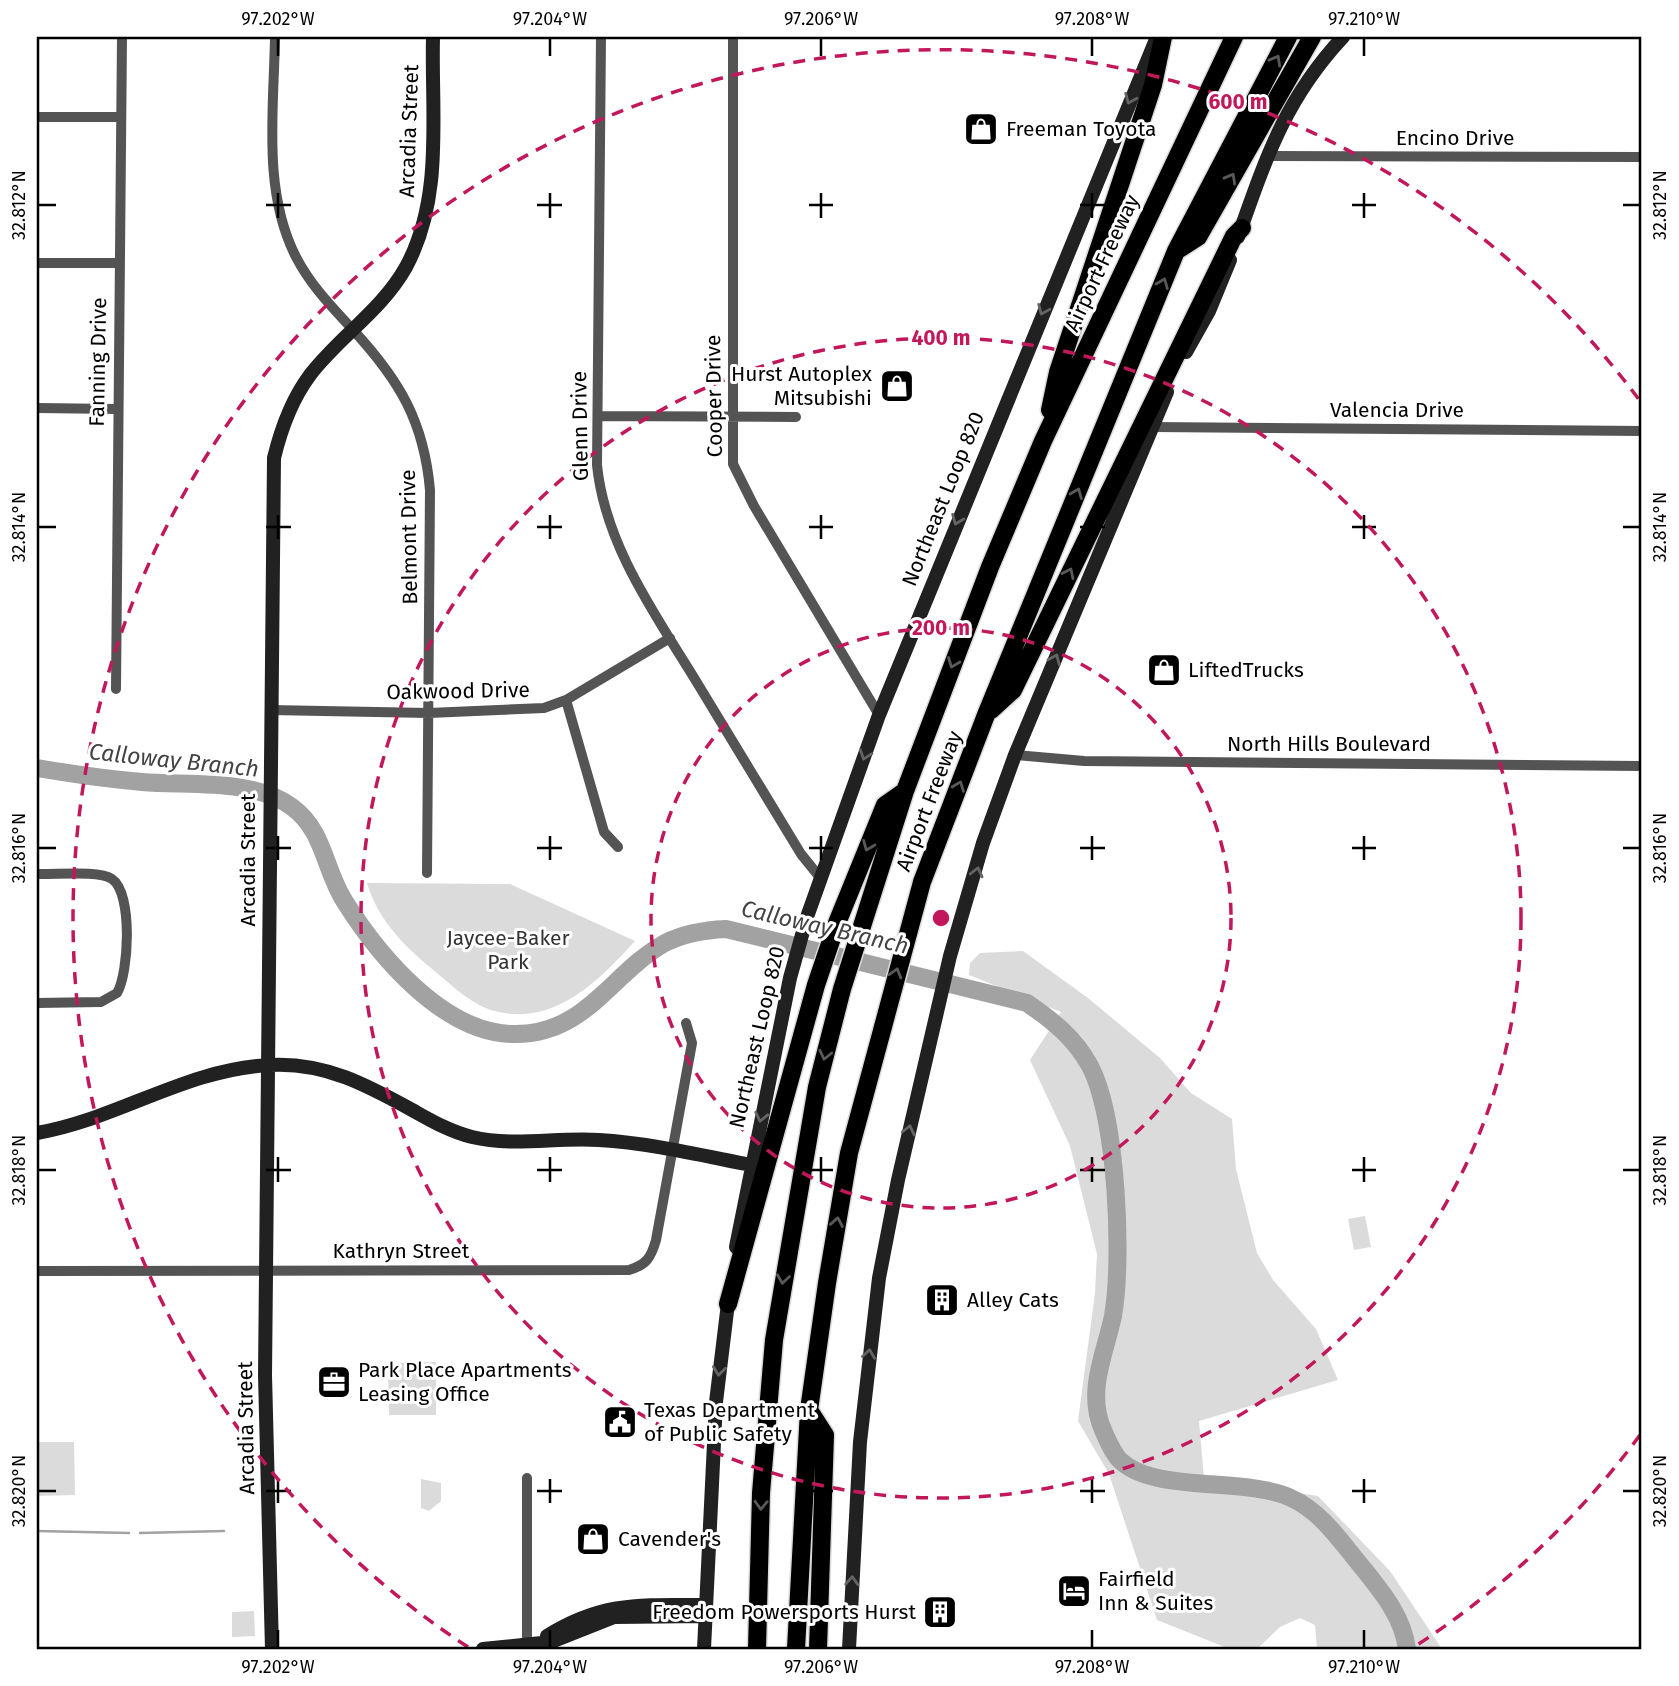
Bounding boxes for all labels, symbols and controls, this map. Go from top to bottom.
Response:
text: 97.202°W [241,8,315,30]
text: 97.204°W [513,8,587,30]
text: 97.206°W [784,8,858,30]
text: 97.208°W [1055,8,1129,30]
text: 97.210°W [1328,8,1400,30]
one-way arrow [1268,54,1281,67]
street label: Arcadia Street [394,64,424,198]
text: 600 m [1208,89,1268,115]
one-way arrow [1124,92,1138,105]
shop icon: Freeman Toyota [962,110,1000,148]
place label: Freeman Toyota [1006,116,1157,142]
street label: Encino Drive [1396,125,1514,151]
text: 32.812°N [8,170,30,240]
text: 32.812°N [1649,170,1671,240]
one-way arrow [1222,173,1236,185]
street label: Airport Freeway [1059,190,1145,336]
one-way arrow [1155,277,1169,289]
street label: Fanning Drive [84,297,112,427]
one-way arrow [1038,303,1052,315]
text: 400 m [911,325,971,351]
street label: Cooper Drive [700,334,728,458]
place label: Hurst Autoplex Mitsubishi [731,361,873,411]
shop icon: Hurst Autoplex Mitsubishi [878,367,916,405]
street label: Glenn Drive [566,371,594,481]
street label: Valencia Drive [1330,397,1464,423]
street label: Northeast Loop 820 [896,408,990,590]
street label: Belmont Drive [395,469,423,605]
one-way arrow [1069,488,1083,500]
text: 32.814°N [8,492,30,562]
text: 32.814°N [1649,492,1671,562]
one-way arrow [952,514,966,526]
one-way arrow [1061,568,1075,580]
text: 200 m [912,615,970,641]
shop icon: LiftedTrucks [1145,651,1183,689]
one-way arrow [1047,653,1061,665]
one-way arrow [948,656,962,668]
place label: LiftedTrucks [1188,657,1304,683]
street label: Oakwood Drive [386,677,530,705]
street label: Airport Freeway [890,727,968,875]
street label: North Hills Boulevard [1227,731,1431,757]
water label: Calloway Branch [88,737,260,783]
one-way arrow [859,748,873,760]
one-way arrow [951,780,965,792]
street label: Arcadia Street [235,793,261,927]
text: 32.816°N [8,813,30,883]
text: 32.816°N [1649,813,1671,883]
one-way arrow [863,839,877,851]
one-way arrow [969,866,983,878]
water label: Calloway Branch [739,894,911,960]
centre of rings [929,906,953,930]
park label: Jaycee-Baker Park [446,925,570,975]
street label: Northeast Loop 820 [723,943,791,1131]
one-way arrow [887,968,902,980]
one-way arrow [818,1049,833,1061]
one-way arrow [754,1111,769,1123]
one-way arrow [901,1125,915,1137]
text: 32.818°N [8,1135,30,1205]
text: 32.818°N [1649,1135,1671,1205]
one-way arrow [829,1216,844,1228]
street label: Kathryn Street [333,1238,470,1264]
one-way arrow [776,1273,791,1285]
building icon: Alley Cats [923,1281,961,1319]
place label: Alley Cats [967,1287,1059,1313]
one-way arrow [861,1348,876,1360]
place label: Park Place Apartments Leasing Office [358,1357,572,1407]
street label: Arcadia Street [232,1361,260,1495]
office icon: Park Place Apartments Leasing Office [315,1363,353,1401]
one-way arrow [712,1366,727,1377]
place label: Texas Department of Public Safety [644,1397,816,1447]
public building icon: Texas Department of Public Safety [601,1403,639,1441]
text: 32.820°N [8,1455,30,1527]
text: 32.820°N [1649,1455,1671,1527]
one-way arrow [753,1500,768,1511]
shop icon: Cavender's [574,1520,612,1558]
place label: Cavender's [618,1526,721,1552]
place label: Fairfield Inn & Suites [1098,1566,1214,1616]
hotel icon: Fairfield Inn & Suites [1055,1572,1093,1610]
one-way arrow [844,1575,859,1586]
building icon: Freedom Powersports Hurst [921,1593,959,1631]
place label: Freedom Powersports Hurst [652,1599,916,1625]
text: 97.202°W [241,1656,315,1678]
text: 97.204°W [513,1656,587,1678]
text: 97.206°W [784,1656,858,1678]
text: 97.208°W [1055,1656,1129,1678]
text: 97.210°W [1328,1656,1400,1678]

